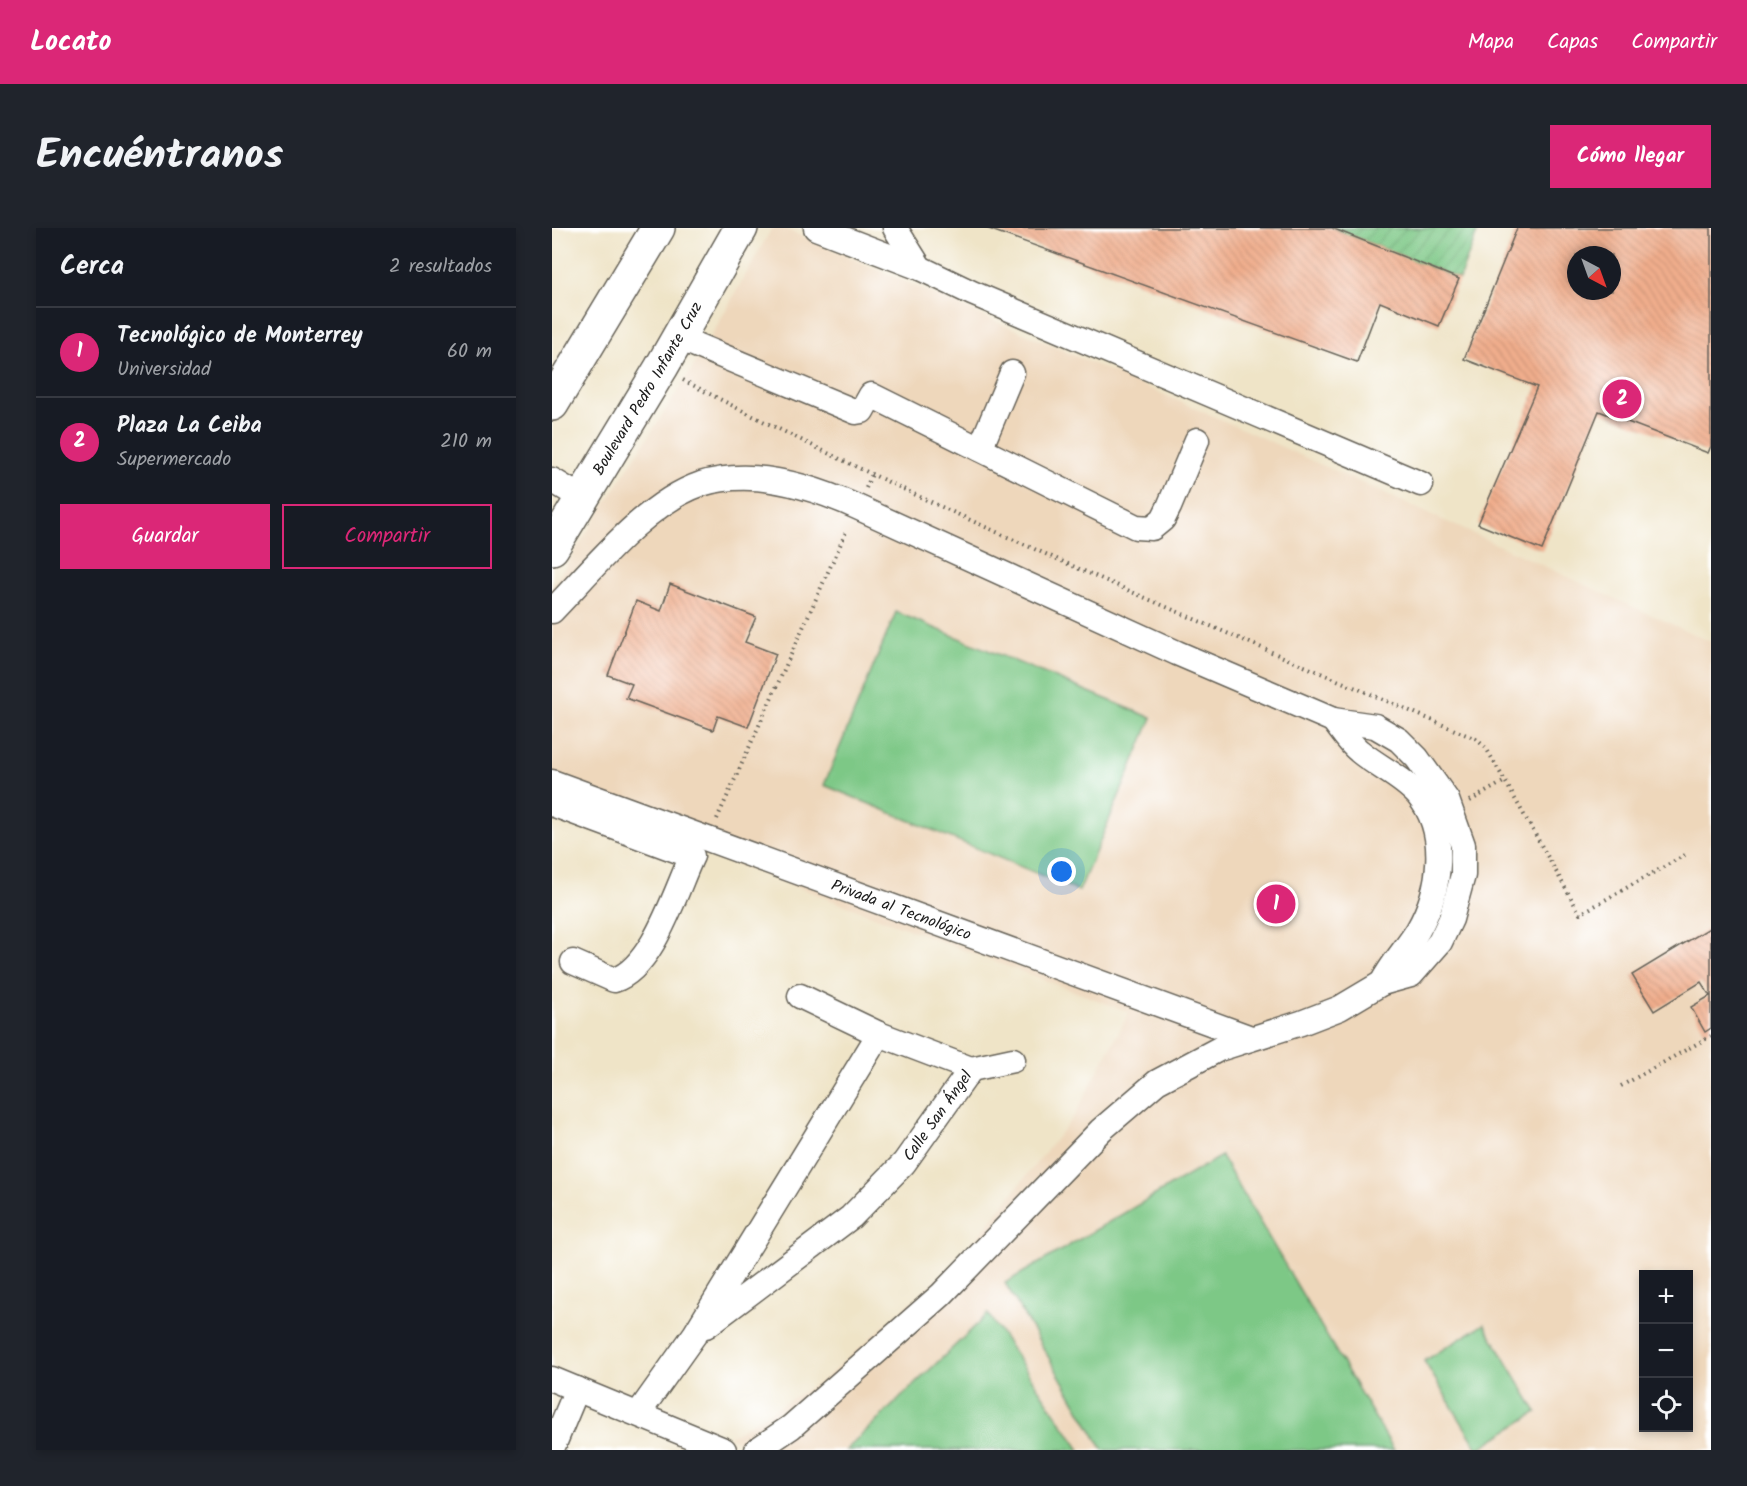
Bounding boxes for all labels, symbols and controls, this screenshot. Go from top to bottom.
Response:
text: Locato [30,20,111,65]
text: Mapa [1468,26,1514,59]
text: Capas [1547,26,1598,59]
text: Compartir [1631,26,1717,59]
text: Encuéntranos [36,123,283,190]
button: Cómo llegar [1550,125,1711,188]
text: Cerca [60,246,124,288]
north arrow [1567,246,1621,300]
text: 2 resultados [389,251,492,283]
street label: Boulevard Pedro Infante Cruz [586,297,709,480]
text: Tecnológico de Monterrey [117,319,363,354]
text: 1 [76,336,83,368]
text: 60 m [447,336,492,368]
text: Universidad [117,354,211,386]
pin: 2 [1602,376,1642,422]
text: Plaza La Ceiba [117,409,262,444]
text: 2 [74,426,85,458]
text: 210 m [440,426,492,458]
text: Supermercado [117,444,231,476]
button: Guardar [60,504,270,569]
button: Compartir [282,504,492,569]
your location [1047,857,1076,886]
street label: Privada al Tecnológico [828,873,975,947]
pin: 1 [1256,882,1296,926]
street label: Calle San Ángel [897,1065,979,1166]
map controls [1639,1270,1693,1432]
button: + [1639,1270,1693,1324]
button: − [1639,1324,1693,1378]
button: locate [1639,1378,1693,1432]

